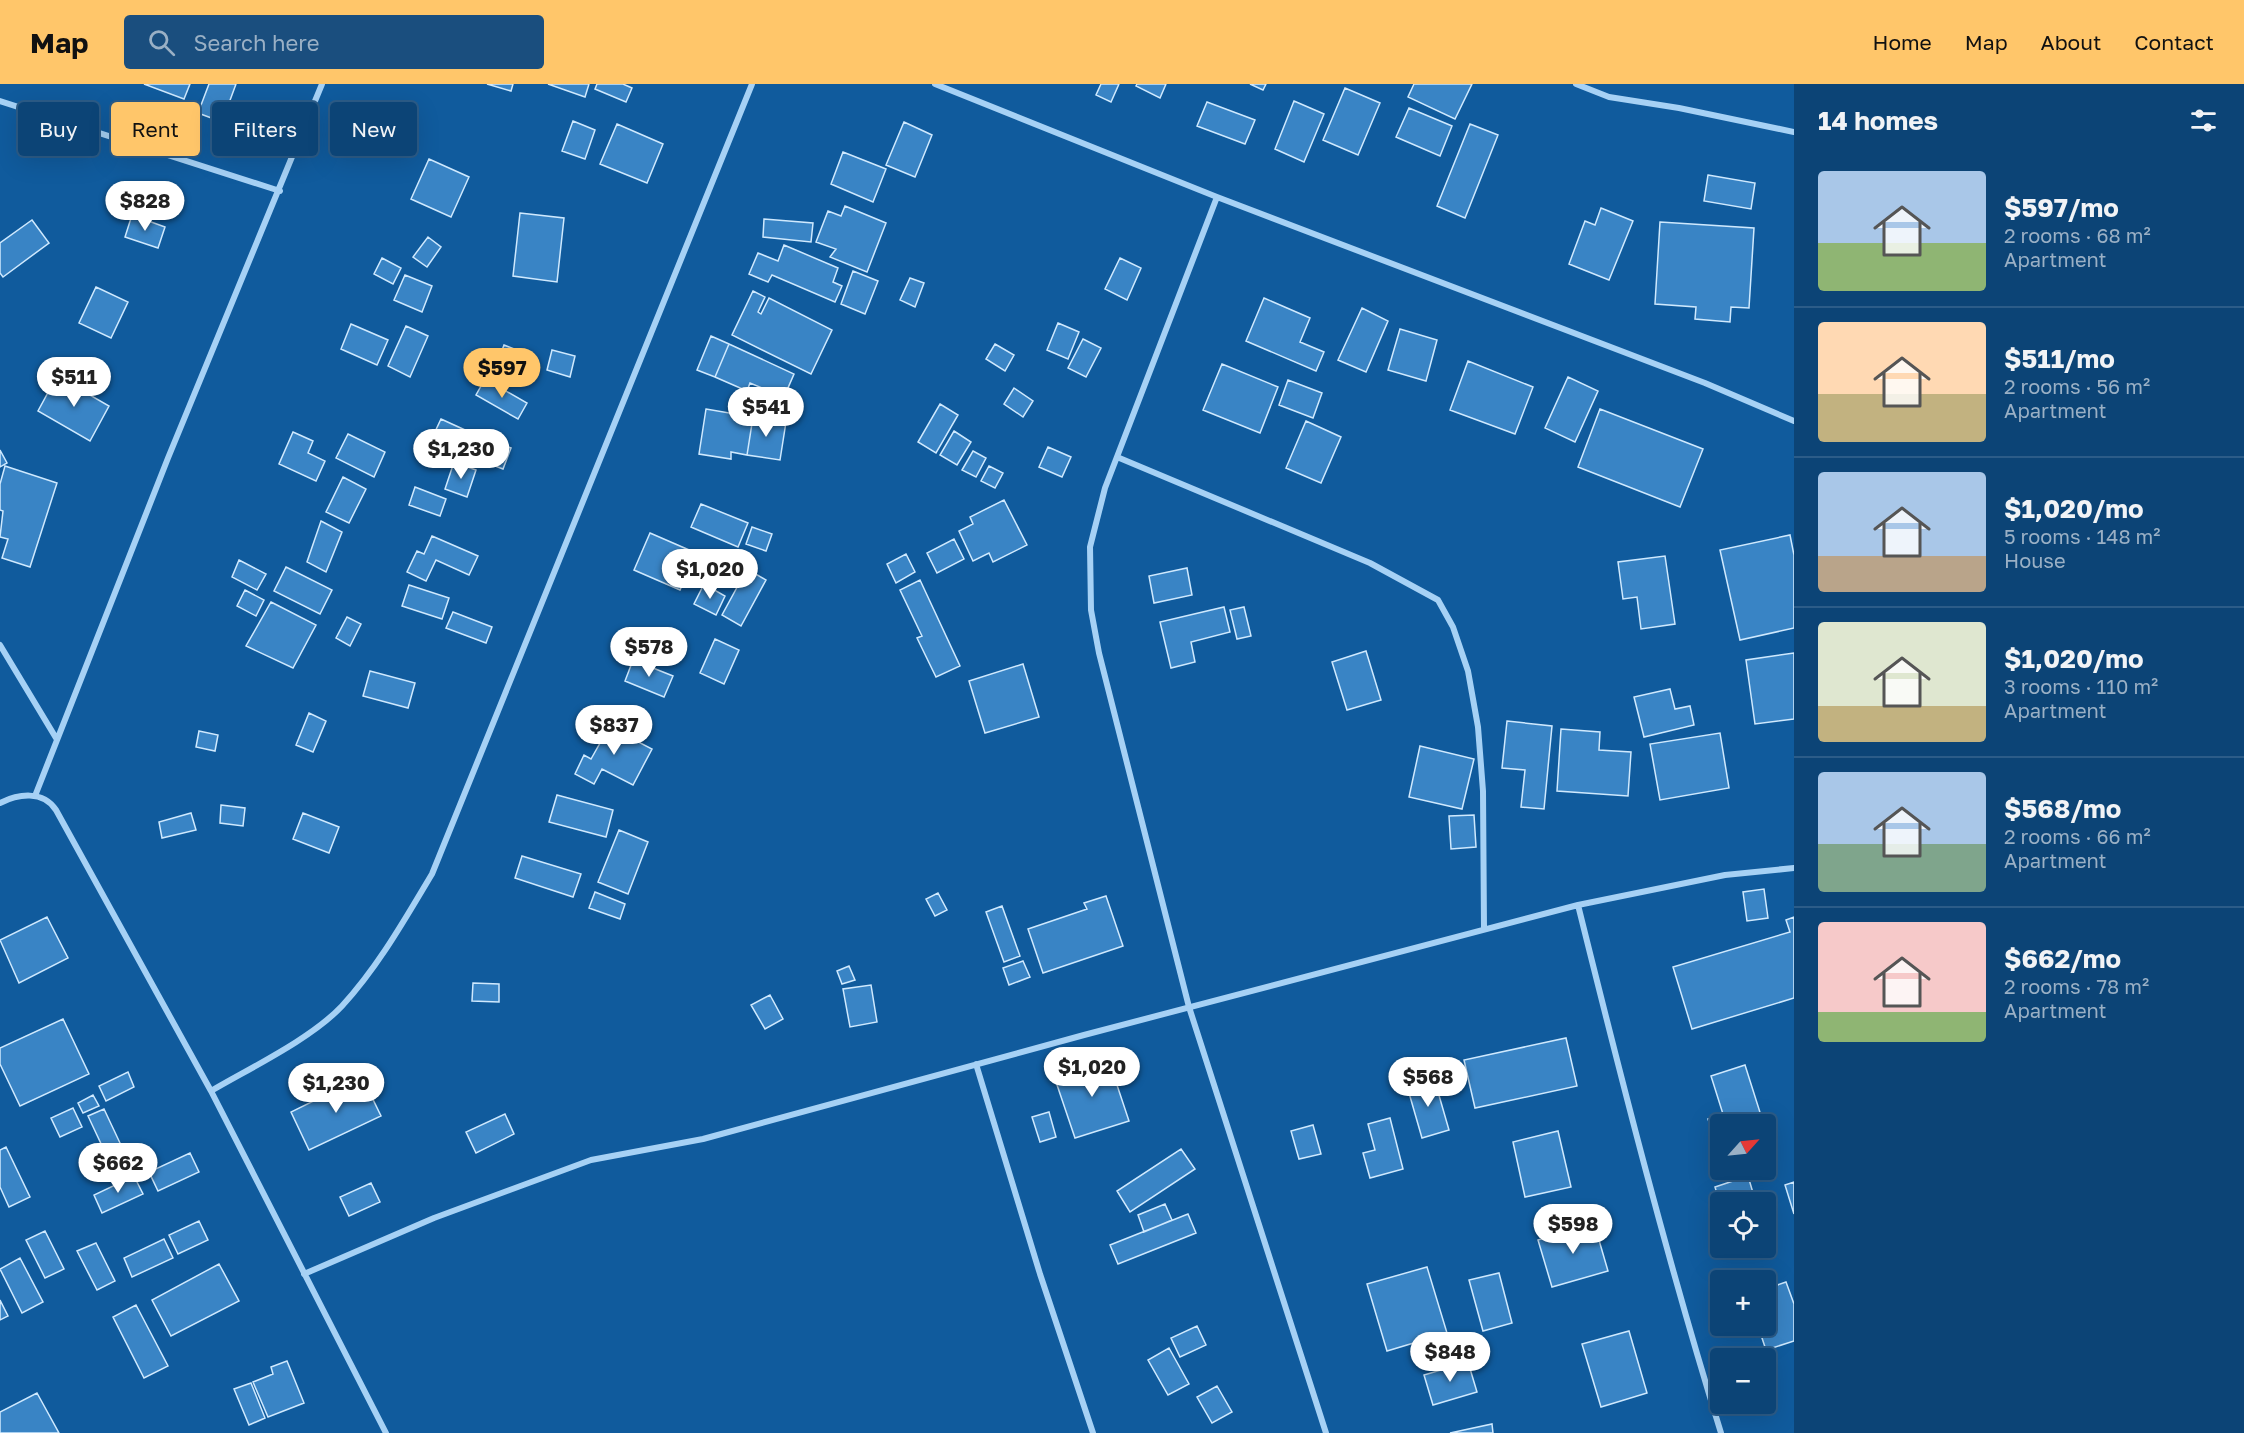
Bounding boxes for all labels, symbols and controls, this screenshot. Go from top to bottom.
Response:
search box [124,15,544,69]
text: Map [30,26,88,59]
icon: search [145,26,178,59]
text: Search here [193,29,319,56]
text: Home [1872,29,1932,55]
text: Map [1965,29,2008,55]
text: About [2041,29,2101,55]
text: Contact [2134,29,2214,55]
chip: Buy [18,102,99,156]
chip: Rent [111,102,200,156]
chip: Filters [212,102,318,156]
chip: New [330,102,417,156]
icon: filters [2187,104,2220,137]
text: 14 homes [1818,105,1938,136]
pin: $828 [109,181,181,232]
text: $828 [119,188,171,212]
text: $597/mo [2004,192,2119,223]
icon: home [1866,195,1938,267]
text: 2 rooms · 68 m² [2004,223,2151,247]
text: Apartment [2004,247,2107,271]
text: $511/mo [2004,343,2115,374]
icon: home [1866,346,1938,418]
pin: $597 [466,348,538,399]
text: $597 [477,355,527,379]
pin: $511 [38,357,110,408]
text: $511 [51,364,97,388]
text: 2 rooms · 56 m² [2004,374,2150,398]
pin: $541 [730,387,802,438]
text: $541 [742,394,790,418]
text: Apartment [2004,398,2107,422]
pin: $1,230 [412,429,510,480]
text: $1,230 [427,436,495,460]
text: $1,020/mo [2004,493,2144,524]
icon: home [1866,496,1938,568]
text: 5 rooms · 148 m² [2004,524,2161,548]
text: House [2004,548,2066,572]
pin: $1,020 [661,549,759,600]
text: $1,020 [676,556,744,580]
pin: $578 [613,627,685,678]
text: $578 [624,634,674,658]
text: $1,020/mo [2004,643,2144,674]
icon: home [1866,646,1938,718]
text: 3 rooms · 110 m² [2004,674,2158,698]
text: Apartment [2004,698,2107,722]
pin: $837 [578,705,650,756]
text: $837 [589,712,639,736]
text: $568/mo [2004,793,2121,824]
icon: home [1866,796,1938,868]
text: 2 rooms · 66 m² [2004,824,2151,848]
text: Apartment [2004,848,2107,872]
text: $662/mo [2004,943,2121,974]
icon: home [1866,946,1938,1018]
text: 2 rooms · 78 m² [2004,974,2149,998]
text: Apartment [2004,998,2107,1022]
pin: $1,020 [1043,1047,1141,1098]
text: $1,020 [1058,1054,1126,1078]
pin: $568 [1392,1057,1464,1108]
pin: $1,230 [287,1063,385,1114]
text: $568 [1402,1064,1454,1088]
text: $1,230 [302,1070,370,1094]
north arrow [1710,1114,1776,1180]
map controls [1710,1114,1776,1414]
pin: $662 [82,1143,154,1194]
text: $662 [93,1150,144,1174]
button: locate [1710,1192,1776,1258]
pin: $598 [1537,1204,1609,1255]
text: $598 [1547,1211,1599,1235]
button: + [1710,1270,1776,1336]
pin: $848 [1414,1332,1486,1383]
text: $848 [1424,1339,1476,1363]
button: − [1710,1348,1776,1414]

